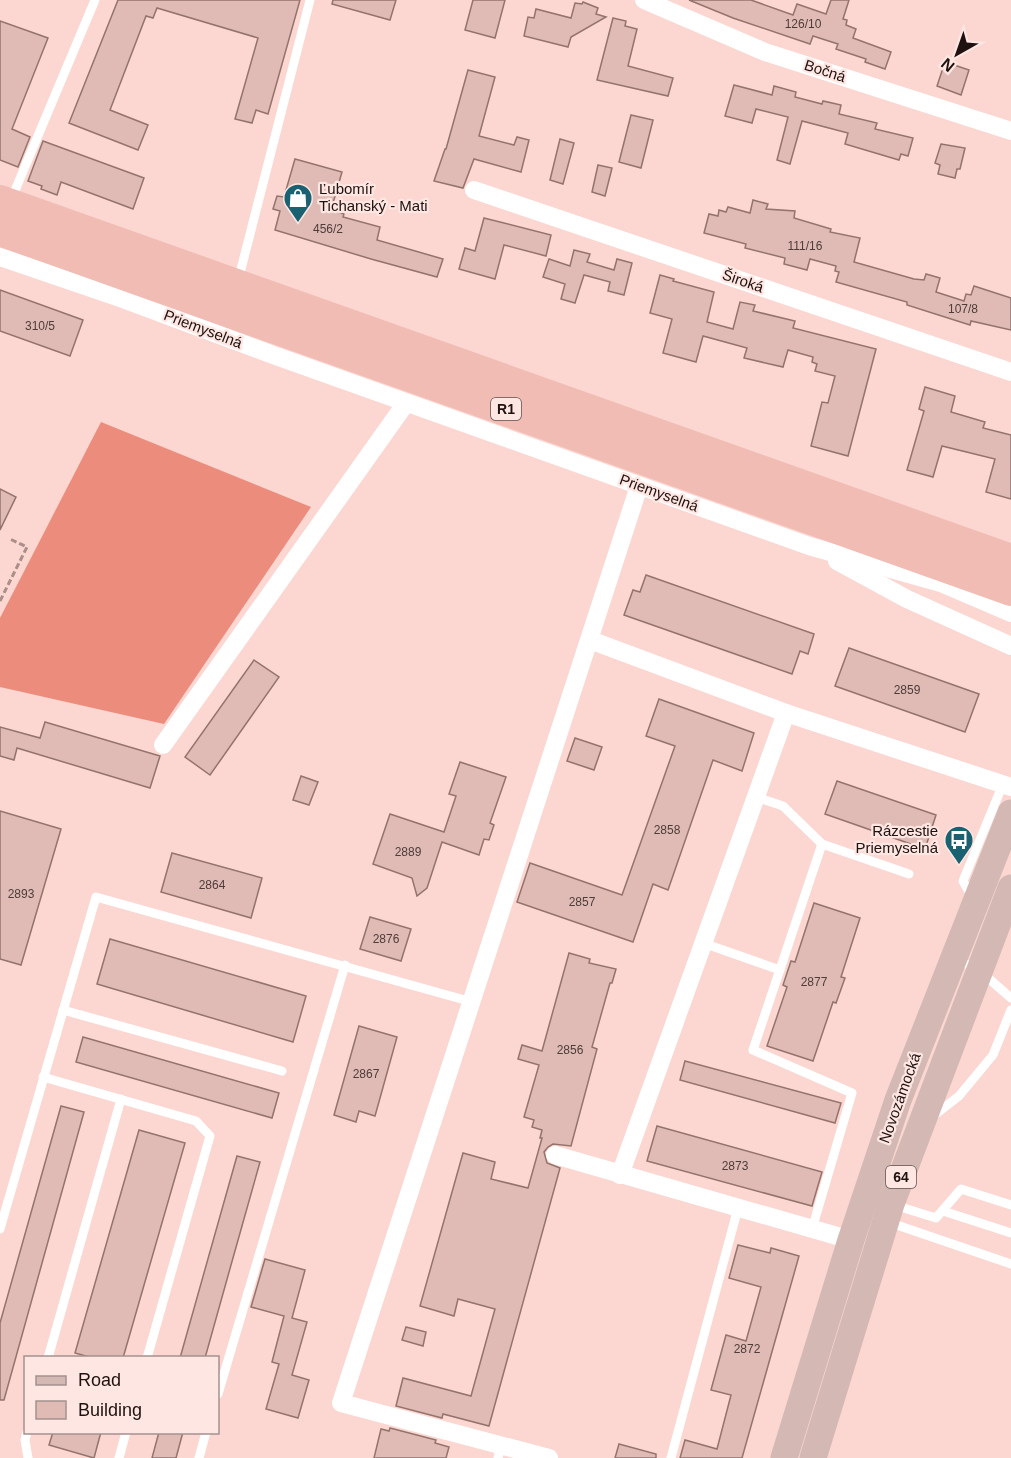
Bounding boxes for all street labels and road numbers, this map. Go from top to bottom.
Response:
street label: Bočná [802,56,849,85]
street label: Široká [720,266,767,296]
street label: Priemyselná [162,306,245,351]
road number: R1 [491,398,521,420]
street label: Priemyselná [617,470,701,515]
street label: Novozámocká [875,1050,924,1145]
road number: 64 [886,1166,916,1188]

